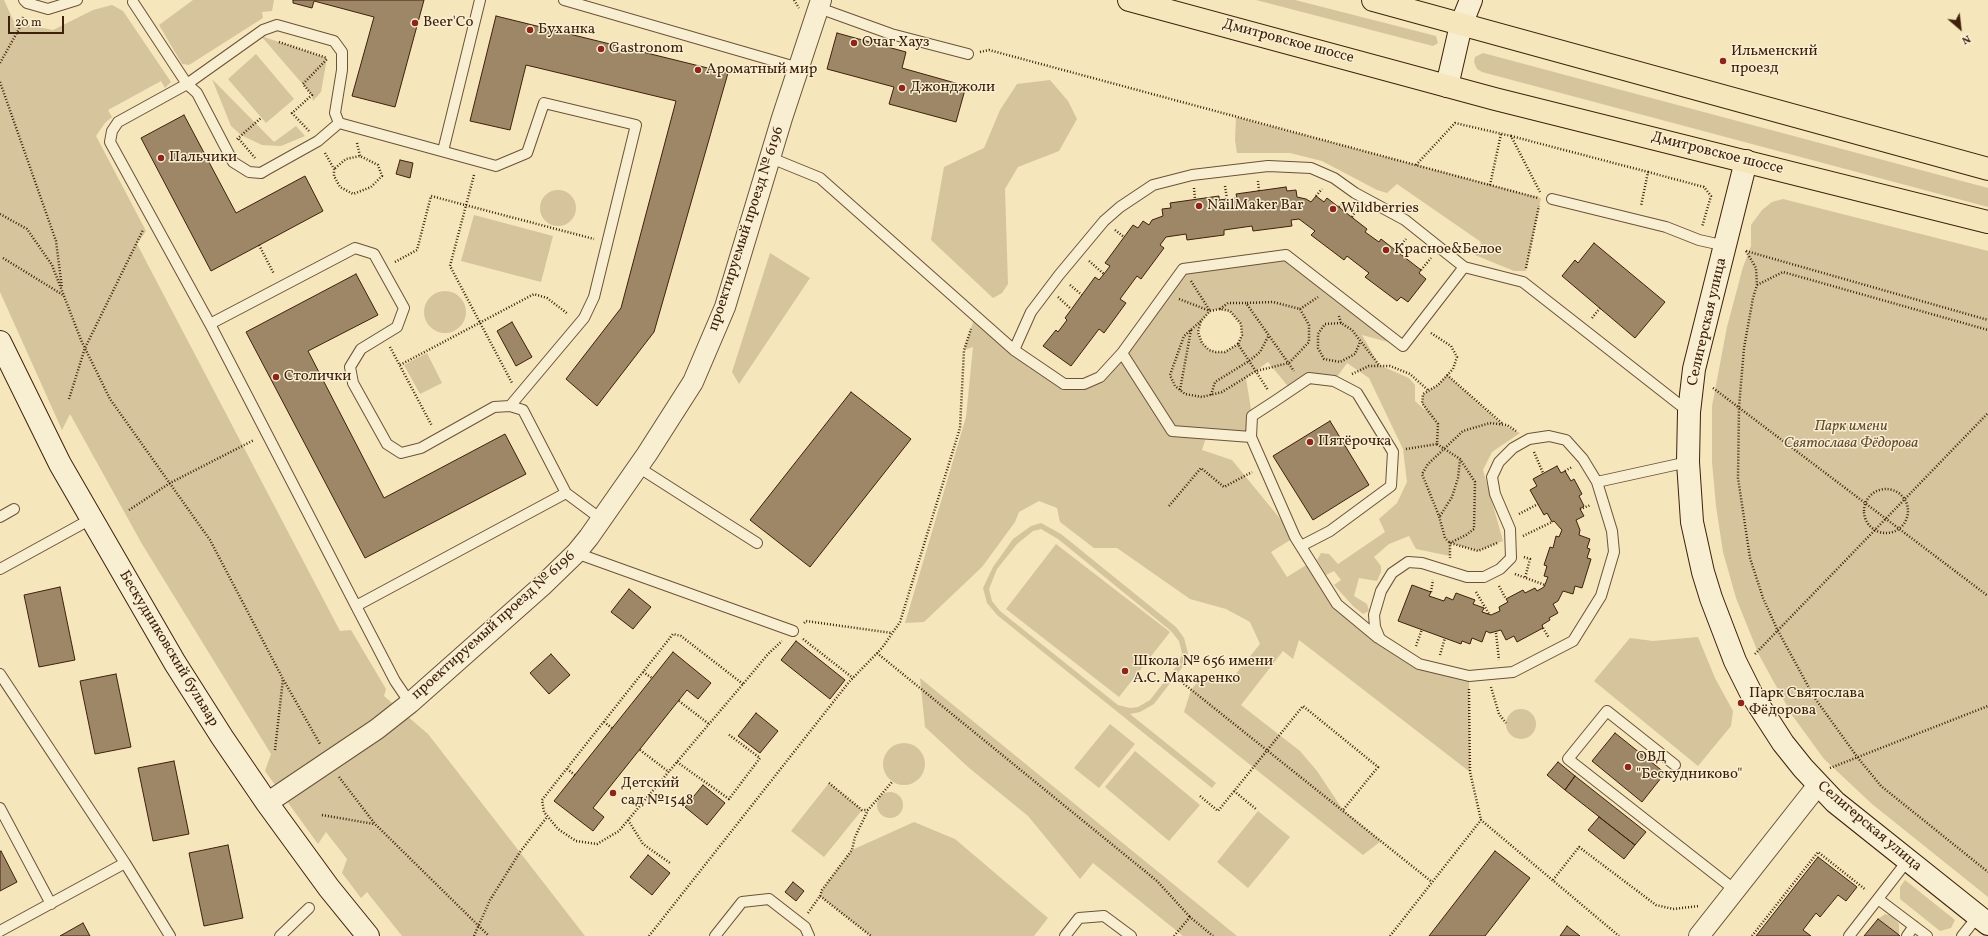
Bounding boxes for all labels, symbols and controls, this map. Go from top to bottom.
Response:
scale bar [10,8,66,34]
north arrow [1940,8,1980,48]
place label: Beer'Co [423,14,473,32]
text: 20 m [15,15,42,31]
street label: Дмитровское шоссе [1220,16,1356,68]
marker: Beer'Co [410,18,420,28]
place label: Буханка [538,21,595,39]
marker: Буханка [525,25,535,35]
text: N [1959,31,1973,48]
place label: Очаг Хауз [862,34,930,52]
marker: Очаг Хауз [849,38,859,48]
place label: Gastronom [609,40,684,58]
place label: Ильменский проезд [1731,43,1818,78]
marker: Gastronom [596,44,606,54]
marker: Ильменский проезд [1718,56,1728,66]
place label: Ароматный мир [706,61,817,79]
marker: Ароматный мир [693,65,703,75]
place label: Джонджоли [910,79,995,97]
marker: Джонджоли [897,83,907,93]
street label: проектируемый проезд № 6196 [705,125,789,333]
street label: Дмитровское шоссе [1649,129,1785,179]
place label: Пальчики [169,149,237,167]
marker: Пальчики [156,153,166,163]
place label: NailMaker Bar [1207,197,1303,215]
place label: Wildberries [1341,200,1419,218]
marker: NailMaker Bar [1194,201,1204,211]
marker: Wildberries [1328,204,1338,214]
place label: Красное&Белое [1394,241,1502,259]
marker: Красное&Белое [1381,245,1391,255]
street label: Селигерская улица [1684,256,1732,388]
place label: Столички [284,368,351,386]
marker: Столички [271,372,281,382]
park label: Парк имени Святослава Фёдорова [1784,418,1918,453]
place label: Пятёрочка [1318,433,1392,451]
marker: Пятёрочка [1305,437,1315,447]
street label: проектируемый проезд № 6196 [409,548,579,704]
street label: Бескудниковский бульвар [114,568,222,730]
place label: Школа № 656 имени А.С. Макаренко [1133,653,1273,688]
marker: Школа № 656 имени А.С. Макаренко [1120,666,1130,676]
place label: Парк Святослава Фёдорова [1749,685,1865,720]
marker: Парк Святослава Фёдорова [1736,698,1746,708]
place label: ОВД "Бескудниково" [1636,749,1742,784]
marker: ОВД "Бескудниково" [1623,762,1633,772]
place label: Детский сад №1548 [621,775,693,810]
street label: Селигерская улица [1813,778,1925,876]
marker: Детский сад №1548 [608,788,618,798]

